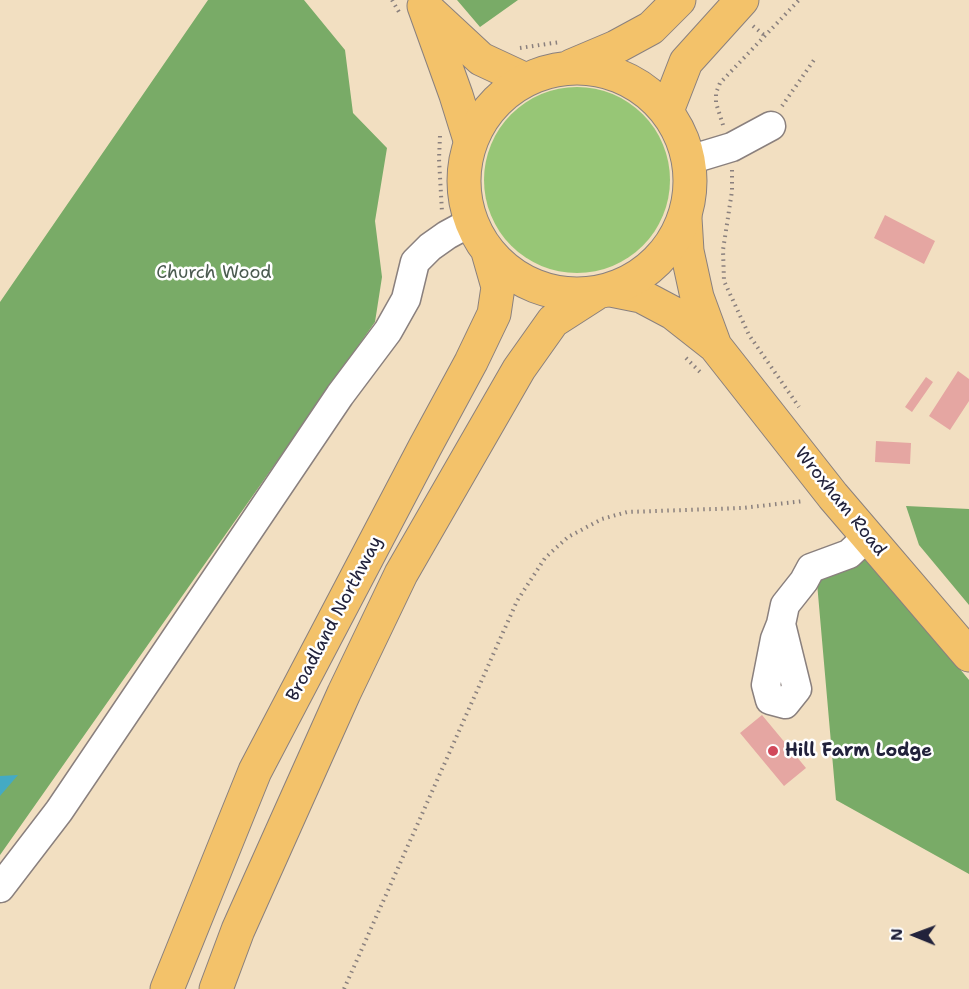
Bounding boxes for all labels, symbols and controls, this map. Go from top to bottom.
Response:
park label: Church Wood [156,262,272,284]
street label: Wroxham Road [790,443,890,561]
street label: Broadland Northway [282,533,388,705]
place label: Hill Farm Lodge [785,740,932,762]
marker: Hill Farm Lodge [766,744,780,758]
north arrow [885,905,945,965]
text: N [886,928,907,941]

